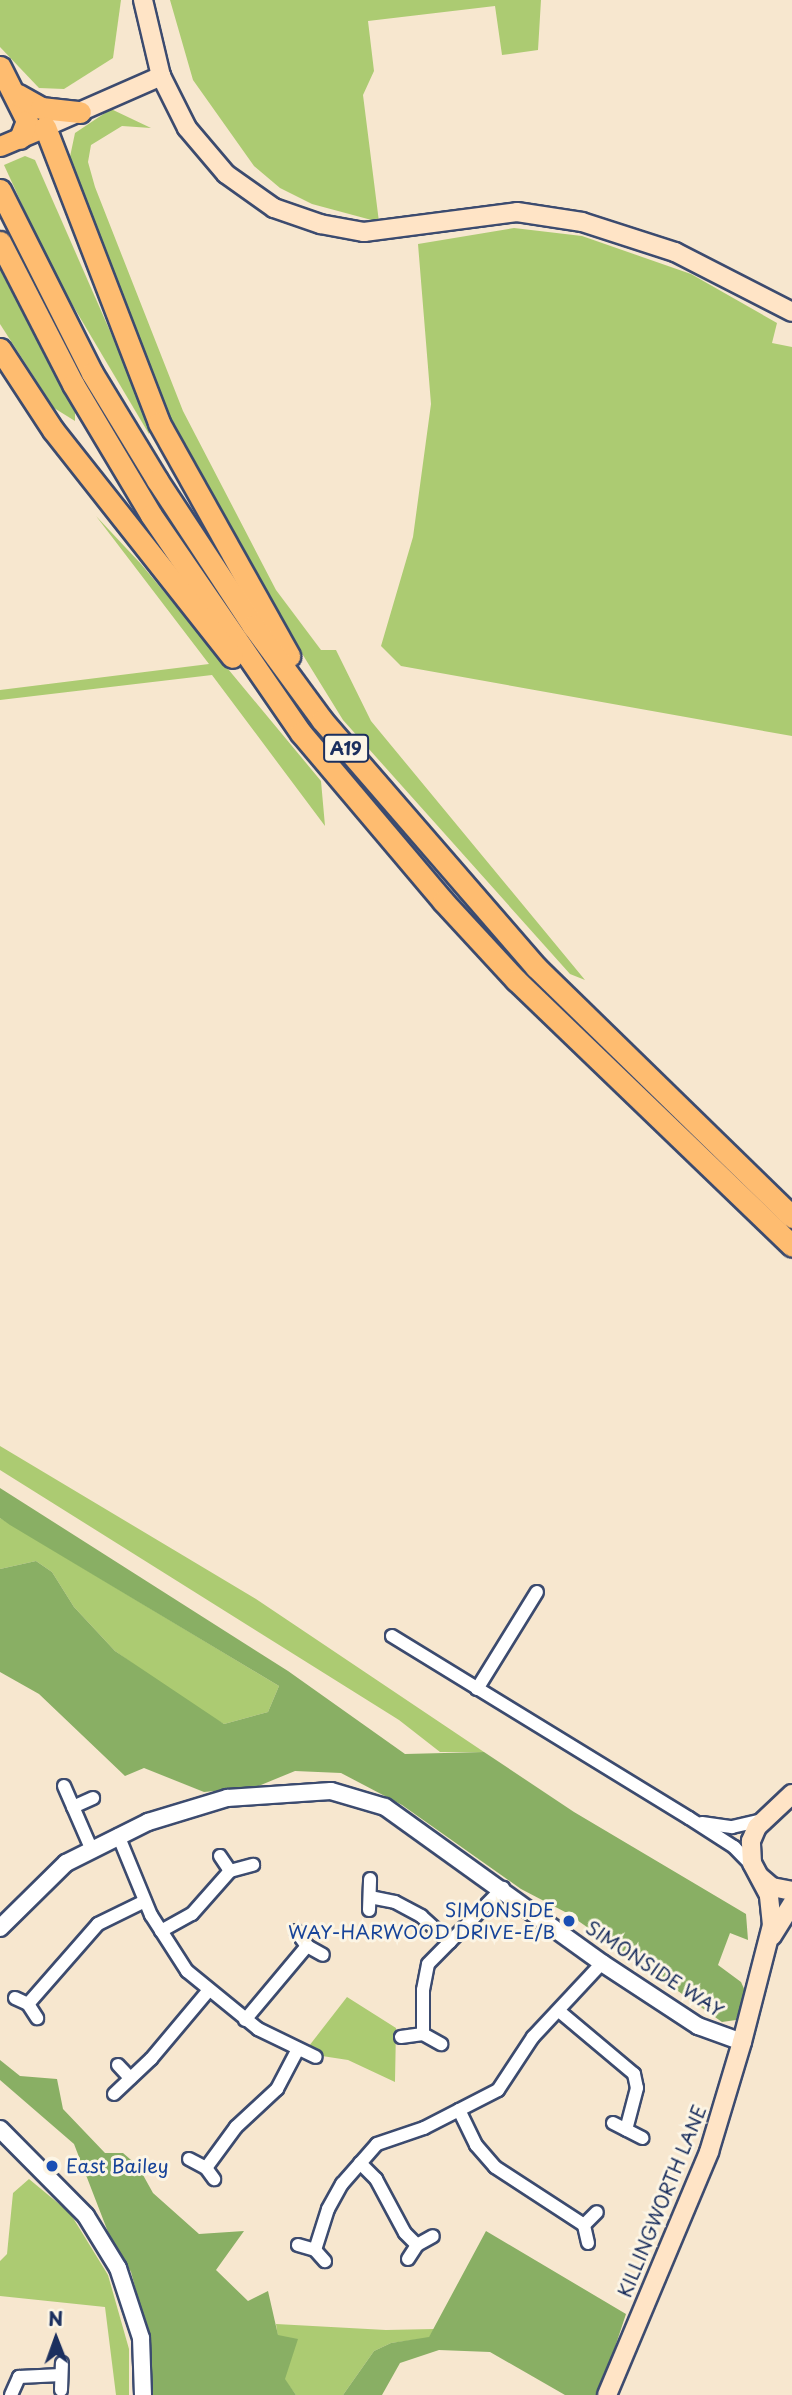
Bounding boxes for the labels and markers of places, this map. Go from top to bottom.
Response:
place label: SIMONSIDE WAY-HARWOOD DRIVE-E/B [288,1899,555,1943]
marker: SIMONSIDE WAY-HARWOOD DRIVE-E/B [561,1913,577,1929]
place label: East Bailey [66,2155,168,2177]
marker: East Bailey [44,2158,60,2174]

